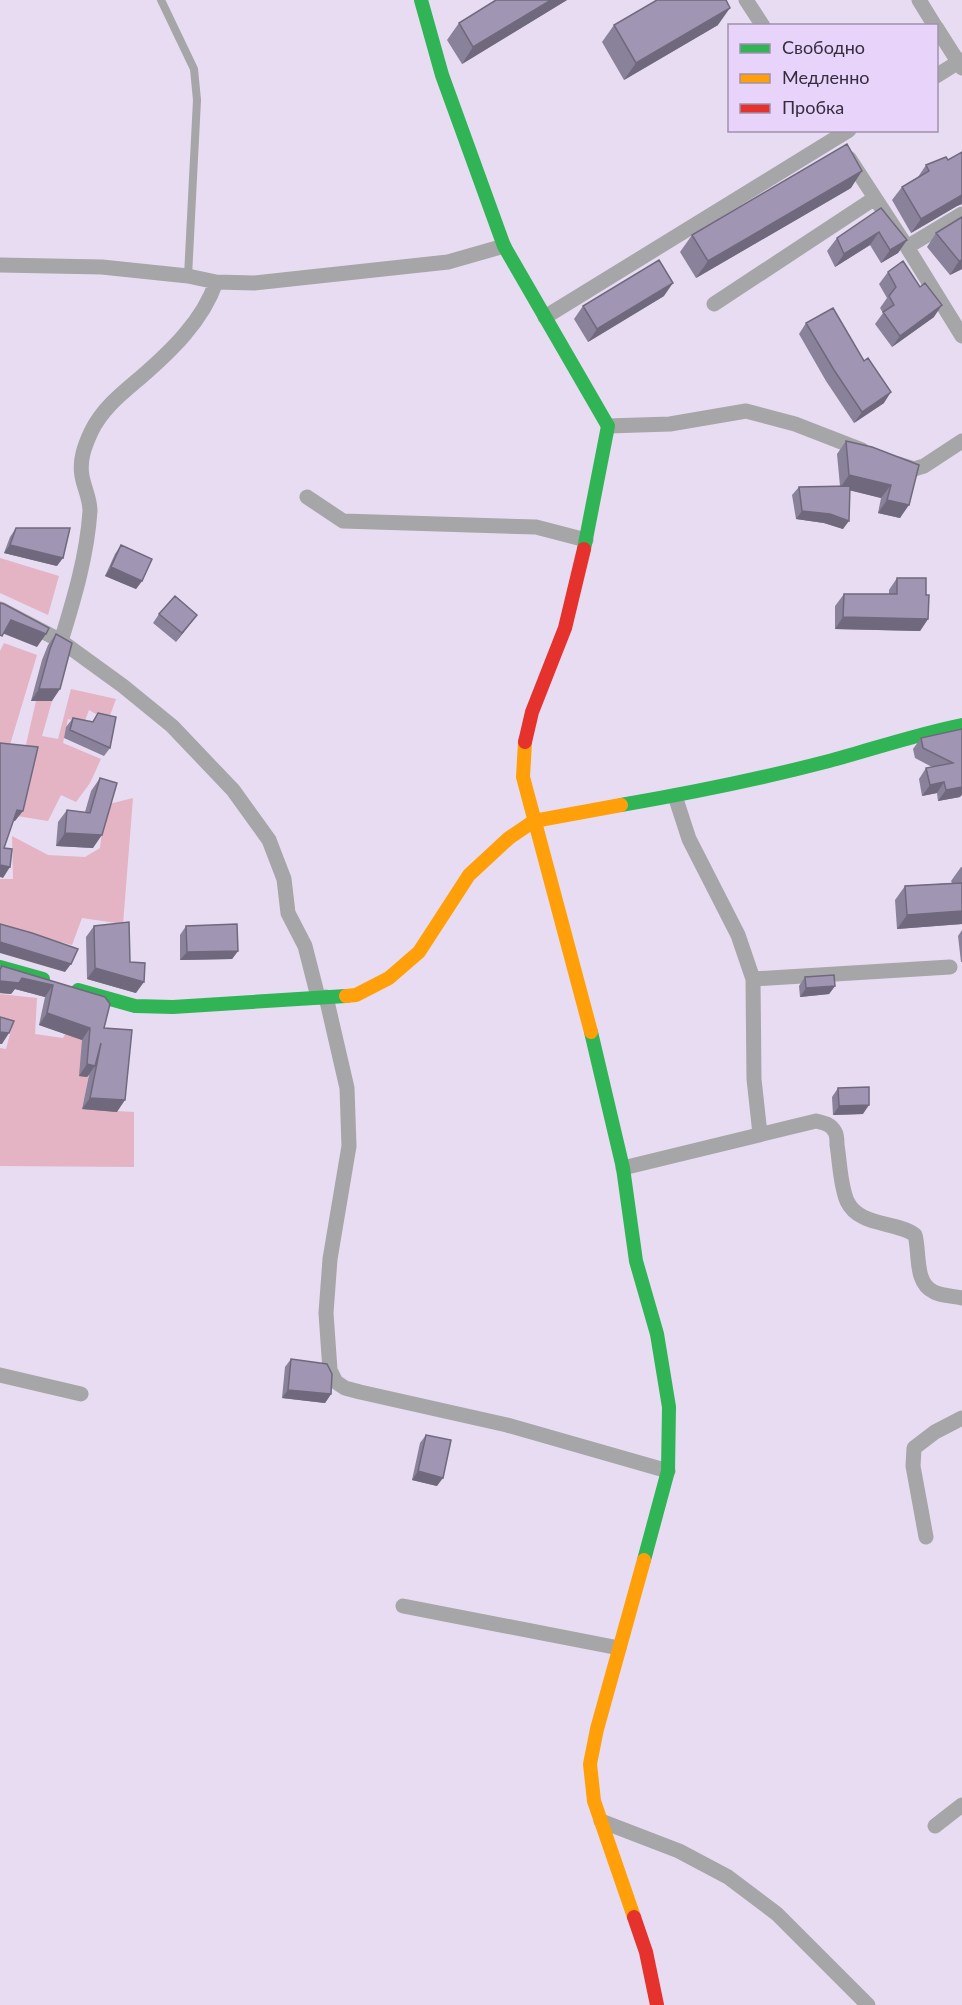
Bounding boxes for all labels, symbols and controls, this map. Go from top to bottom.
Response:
legend [728,24,938,132]
text: Свободно [782,36,865,58]
text: Медленно [782,66,870,88]
text: Пробка [782,96,844,118]

